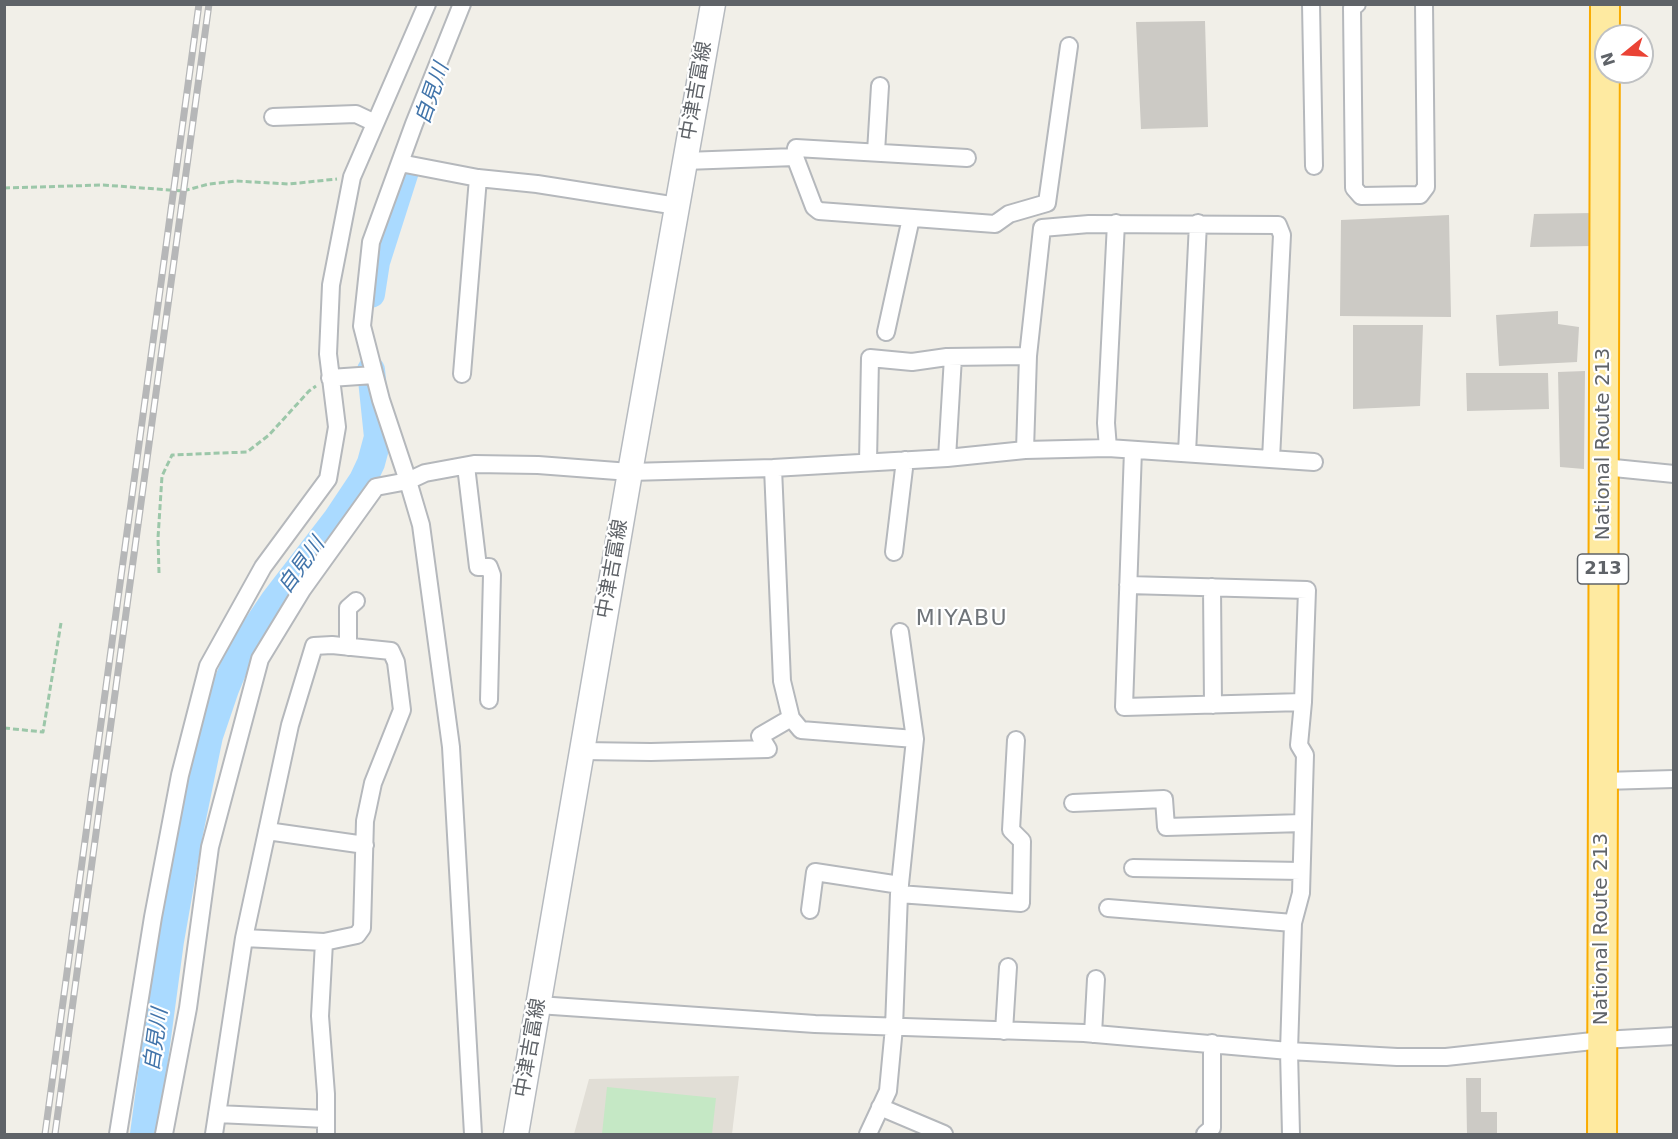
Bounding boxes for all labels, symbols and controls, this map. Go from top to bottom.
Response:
north arrow [1594,24,1654,84]
street label: 中津吉富線 [676,40,718,142]
text: N [1597,50,1619,68]
water label: 自見川 [411,60,455,128]
street label: National Route 213 [1592,348,1616,540]
street label: 中津吉富線 [592,518,634,620]
water label: 自見川 [273,533,331,599]
road number: 213 [1578,554,1628,584]
district label: MIYABU [916,606,1008,632]
street label: National Route 213 [1590,833,1614,1025]
street label: 中津吉富線 [510,997,552,1099]
water label: 自見川 [140,1007,174,1073]

